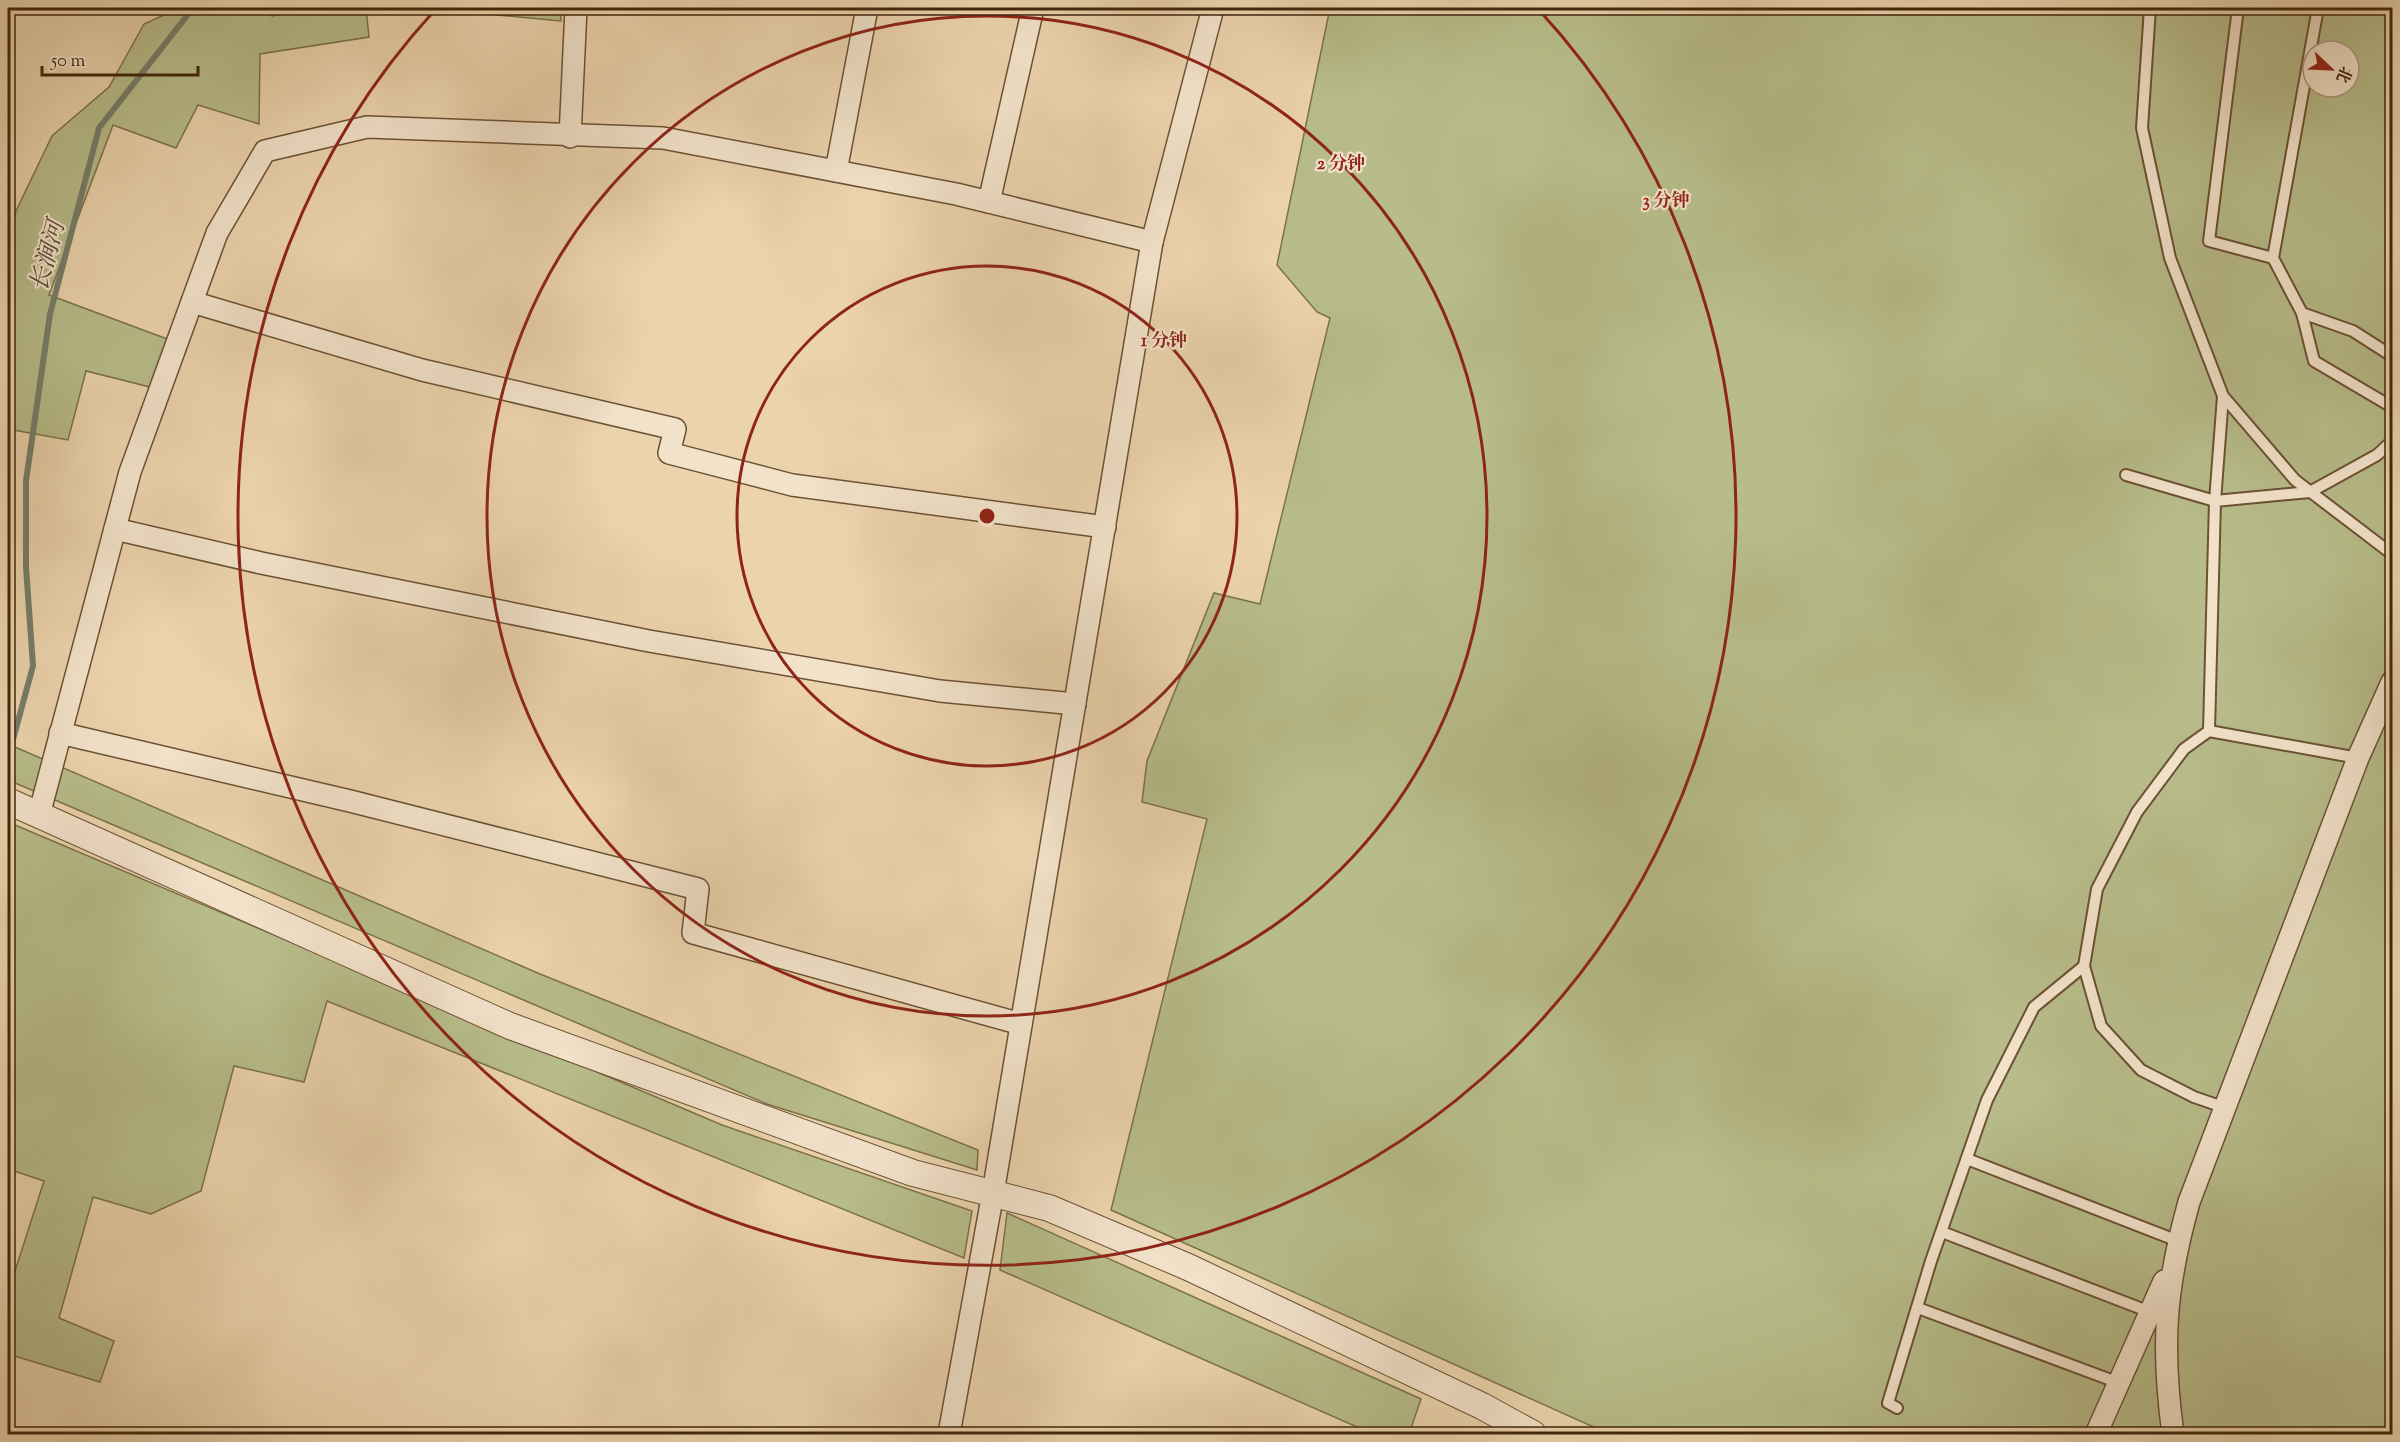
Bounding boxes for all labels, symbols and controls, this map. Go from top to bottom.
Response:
scale bar [42,39,198,77]
north arrow [2301,39,2361,99]
text: 50 m [50,49,86,75]
text: 北 [2329,62,2356,86]
text: 2 分钟 [1317,152,1365,178]
text: 3 分钟 [1642,189,1690,215]
water label: 长涧河 [23,213,76,296]
text: 1 分钟 [1141,329,1187,355]
centre of rings [977,506,997,526]

